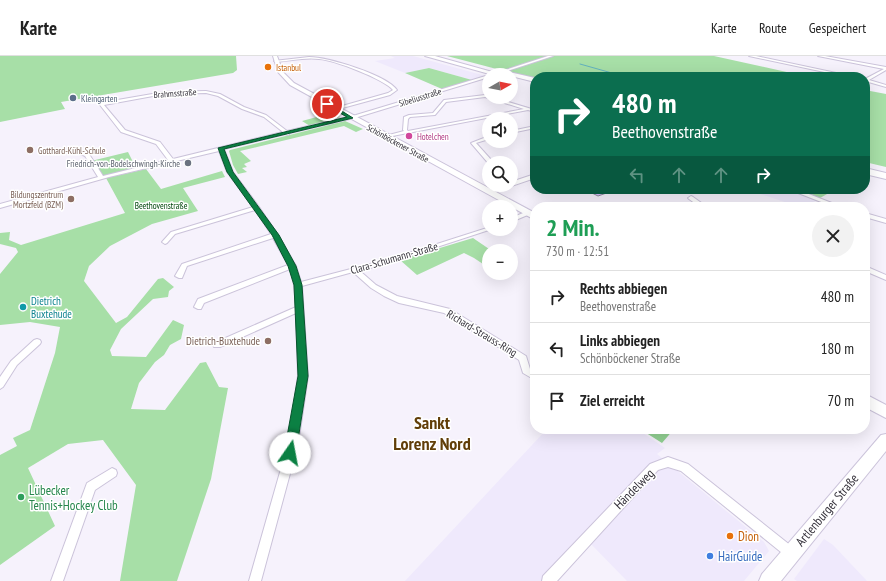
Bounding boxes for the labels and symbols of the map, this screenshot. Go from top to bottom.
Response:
marker: Istanbul [263,62,273,72]
place label: Istanbul [276,62,302,73]
north arrow [482,68,518,104]
street label: Sibeliusstraße [397,85,443,109]
street label: Brahmsstraße [153,86,197,100]
pin [310,87,344,121]
marker: Kleingarten [68,93,78,103]
place label: Kleingarten [81,93,117,104]
street label: Schönböckener Straße [365,121,431,165]
marker: Hotelchen [404,131,414,141]
place label: Hotelchen [417,131,449,142]
marker: Gotthard-Kühl-Schule [25,145,35,155]
place label: Gotthard-Kühl-Schule [38,145,106,156]
place label: Friedrich-von-Bodelschwingh-Kirche [67,158,180,169]
marker: Friedrich-von-Bodelschwingh-Kirche [183,158,193,168]
place label: Bildungszentrum Mortzfeld (BZM) [11,189,64,211]
marker: Bildungszentrum Mortzfeld (BZM) [66,194,76,204]
park label: Beethovenstraße [135,200,188,211]
street label: Clara-Schumann-Straße [349,239,440,277]
place label: Dietrich Buxtehude [31,294,72,321]
marker: Dietrich Buxtehude [18,302,28,312]
street label: Richard-Strauss-Ring [444,306,520,360]
place label: Dietrich-Buxtehude [186,334,260,348]
marker: Dietrich-Buxtehude [263,336,273,346]
district label: Sankt Lorenz Nord [393,411,471,455]
position arrow [269,432,311,474]
street label: Händelweg [610,465,658,513]
street label: Artlenburger Straße [792,470,862,550]
place label: Lübecker Tennis+Hockey Club [29,482,118,514]
marker: Lübecker Tennis+Hockey Club [16,492,26,502]
place label: Dion [738,528,759,545]
marker: Dion [725,531,735,541]
place label: HairGuide [718,548,762,565]
marker: HairGuide [705,551,715,561]

